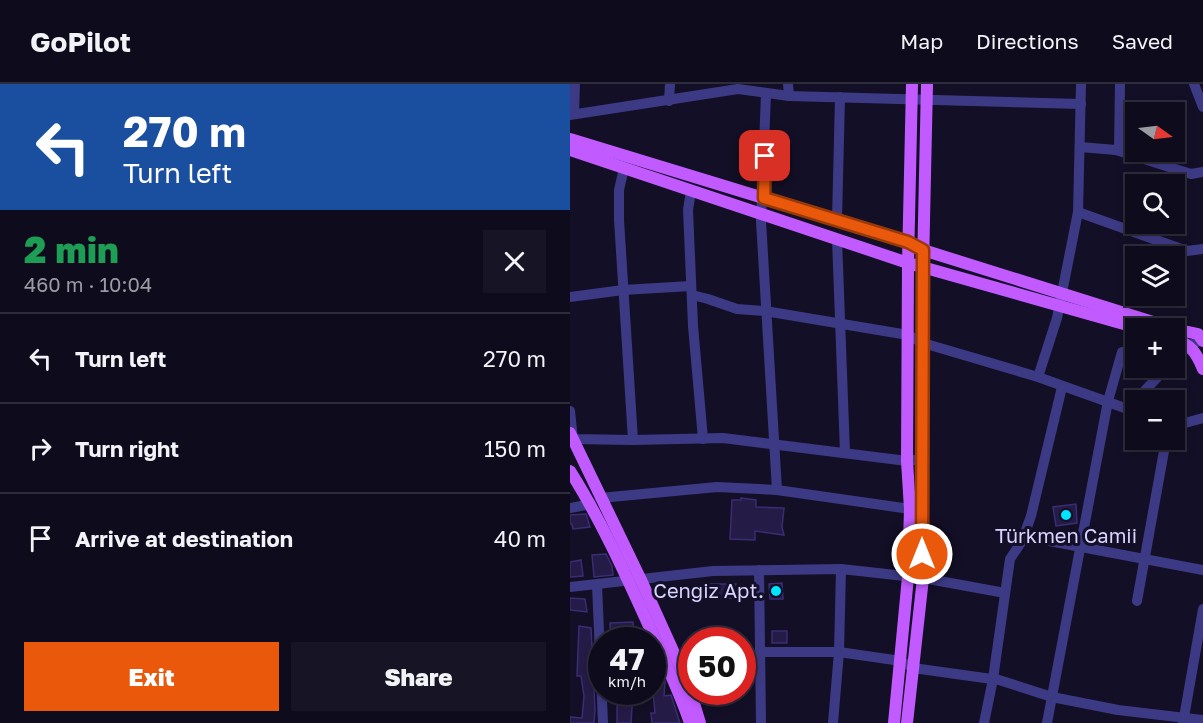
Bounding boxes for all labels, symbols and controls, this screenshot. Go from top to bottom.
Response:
text: GoPilot [30,25,131,58]
text: Map [900,28,943,54]
text: Directions [976,28,1079,54]
text: Saved [1112,28,1173,54]
north arrow [1125,102,1185,162]
map controls [1125,102,1185,450]
text: 270 m [123,106,246,156]
icon: left [24,108,102,186]
pin [739,130,790,181]
icon: arrive [748,139,781,172]
text: Turn left [123,157,232,189]
button: search [1125,174,1185,234]
text: 2 min [24,228,119,271]
button: close [483,230,546,293]
button: layers [1125,246,1185,306]
text: 460 m · 10:04 [24,272,152,296]
button: + [1125,318,1185,378]
icon: left [24,342,57,375]
text: Turn left [75,345,166,372]
text: 270 m [483,345,546,372]
button: − [1125,390,1185,450]
icon: right [24,432,57,465]
text: Turn right [75,435,179,462]
text: 150 m [484,435,546,462]
marker: Türkmen Camii [1059,508,1073,522]
icon: arrive [24,522,57,555]
position arrow [890,522,954,586]
place label: Türkmen Camii [995,523,1137,547]
text: Arrive at destination [75,525,293,552]
text: 40 m [494,525,546,552]
place label: Cengiz Apt. [653,578,764,602]
marker: Cengiz Apt. [769,584,783,598]
speed limit sign: 50 [678,627,756,705]
text: 47 [609,641,645,677]
button: Exit [24,642,279,711]
button: Share [291,642,546,711]
text: km/h [608,672,646,690]

